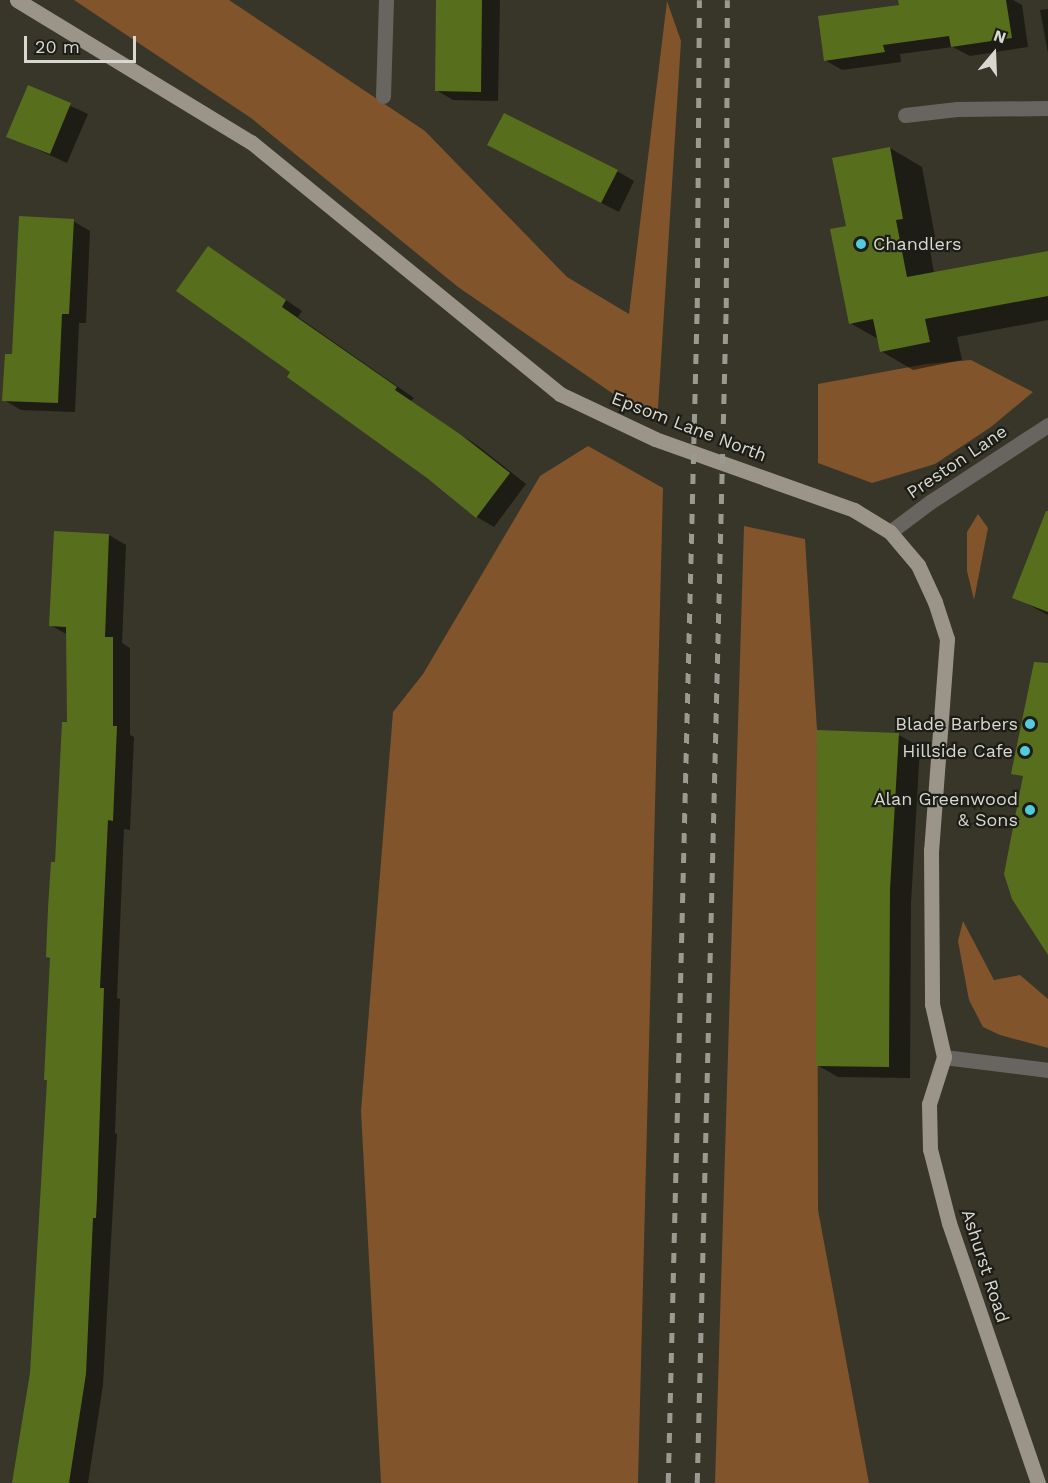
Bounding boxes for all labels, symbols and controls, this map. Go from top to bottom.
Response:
scale bar [27,24,140,62]
north arrow [964,24,1024,84]
text: N [991,26,1009,47]
text: 20 m [35,36,80,57]
place label: Chandlers [873,233,961,255]
marker: Chandlers [854,237,868,251]
street label: Epsom Lane North [608,387,770,467]
street label: Preston Lane [903,421,1011,503]
place label: Blade Barbers [895,713,1018,735]
marker: Blade Barbers [1023,717,1037,731]
place label: Hillside Cafe [902,740,1013,762]
marker: Hillside Cafe [1018,744,1032,758]
place label: Alan Greenwood & Sons [874,789,1018,832]
marker: Alan Greenwood & Sons [1023,803,1037,817]
street label: Ashurst Road [957,1207,1013,1325]

